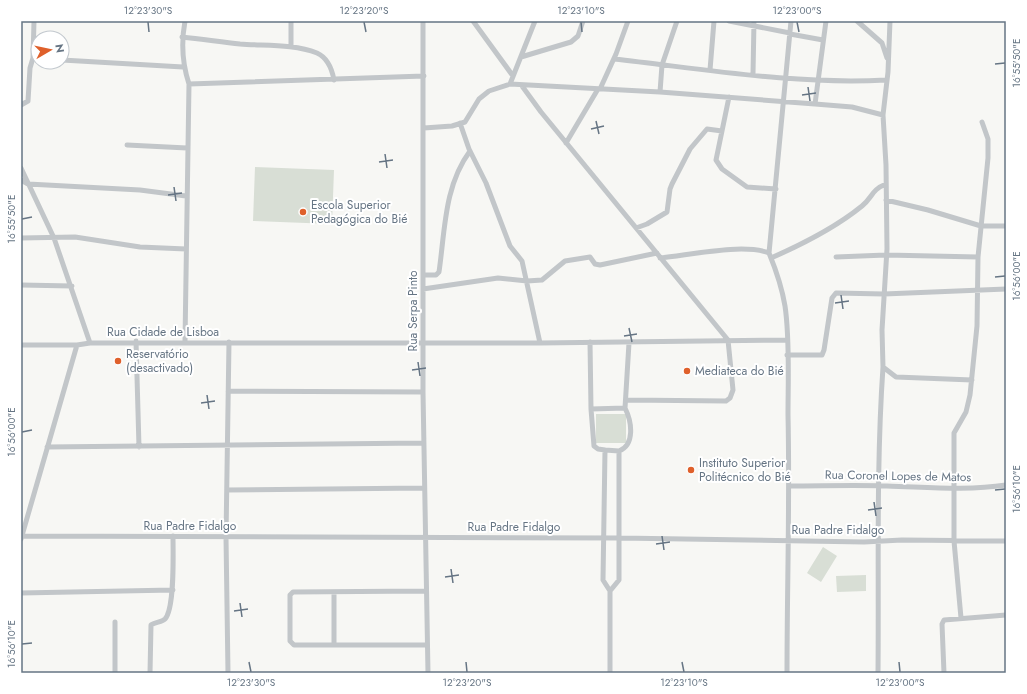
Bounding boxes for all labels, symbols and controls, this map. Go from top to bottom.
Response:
text: 12°23'30"S [124,3,173,18]
text: 12°23'20"S [340,3,389,18]
text: 12°23'10"S [557,3,605,18]
text: 12°23'00"S [772,3,822,18]
north arrow [30,30,70,70]
text: 16°55'50"E [1009,39,1024,87]
text: N [51,43,68,54]
text: 16°55'50"E [4,195,19,243]
place label: Escola Superior Pedagógica do Bié [311,196,407,228]
marker: Escola Superior Pedagógica do Bié [298,207,308,217]
text: 16°56'00"E [1009,251,1024,301]
street label: Rua Serpa Pinto [404,270,422,351]
street label: Rua Cidade de Lisboa [107,323,219,341]
place label: Reservatório (desactivado) [126,345,193,377]
marker: Reservatório (desactivado) [113,356,123,366]
place label: Mediateca do Bié [695,362,784,380]
marker: Mediateca do Bié [682,366,692,376]
text: 16°56'00"E [4,407,19,457]
place label: Instituto Superior Politécnico do Bié [699,454,791,486]
marker: Instituto Superior Politécnico do Bié [686,465,696,475]
text: 16°56'10"E [1009,465,1024,513]
street label: Rua Coronel Lopes de Matos [825,466,971,486]
street label: Rua Padre Fidalgo [144,517,237,535]
street label: Rua Padre Fidalgo [468,518,561,536]
street label: Rua Padre Fidalgo [792,521,885,539]
text: 16°56'10"E [4,620,19,668]
text: 12°23'30"S [227,675,276,690]
text: 12°23'20"S [443,675,492,690]
text: 12°23'10"S [660,675,708,690]
text: 12°23'00"S [875,675,925,690]

